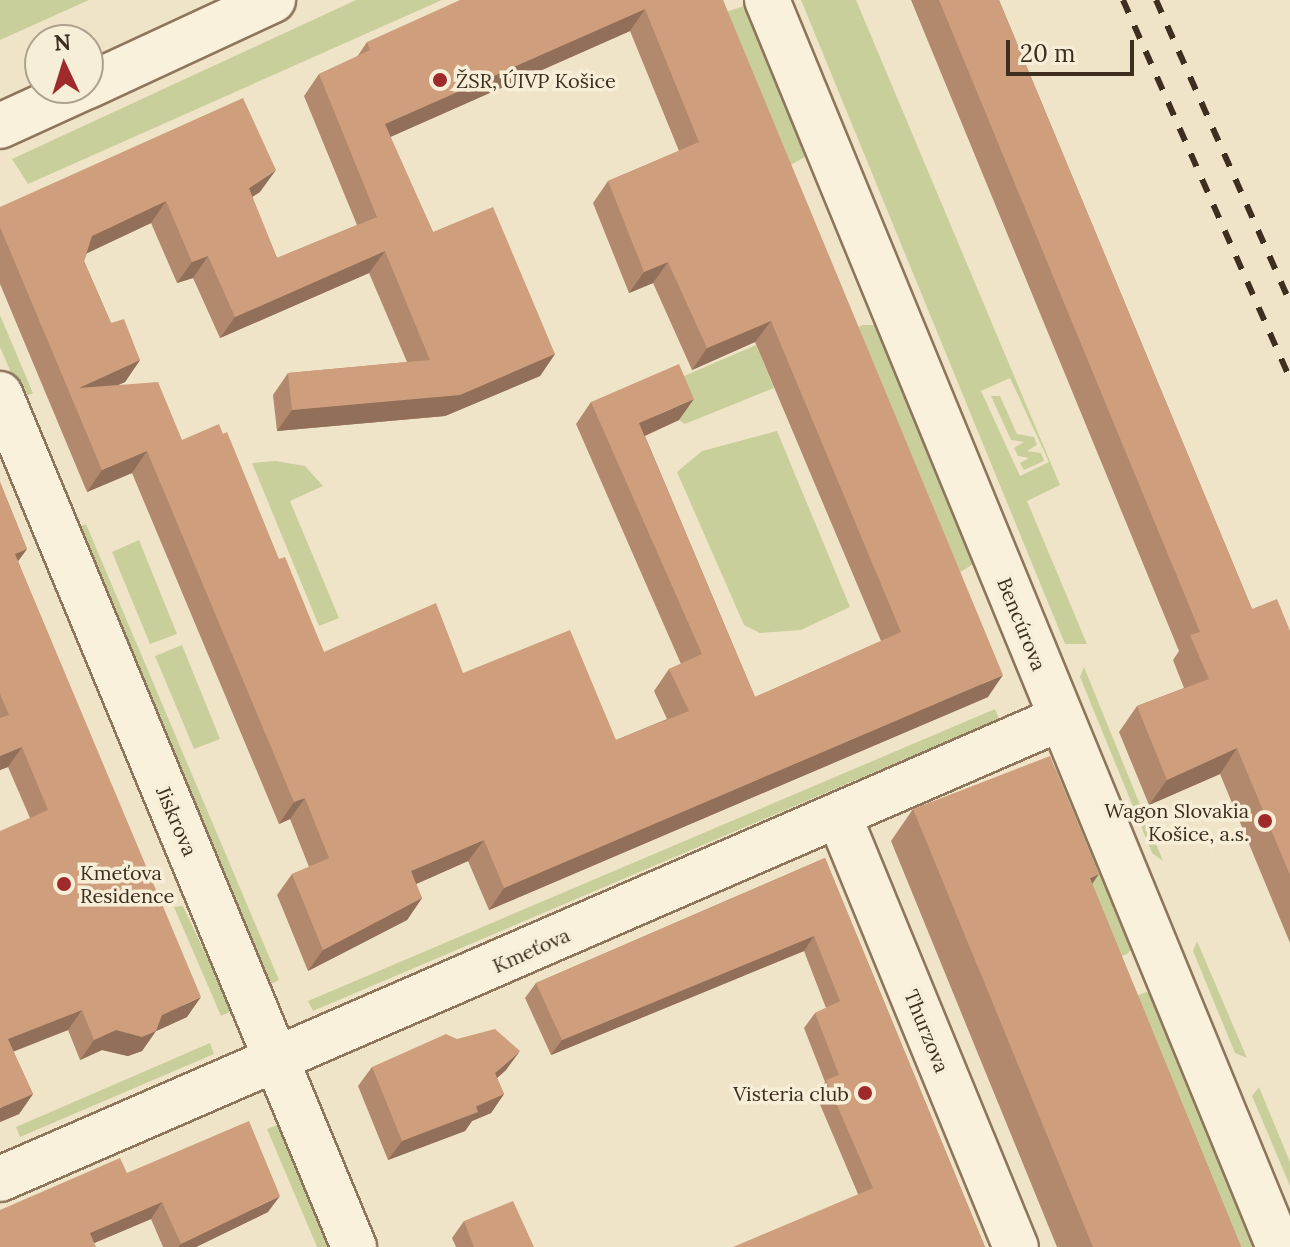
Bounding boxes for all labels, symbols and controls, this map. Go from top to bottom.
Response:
north arrow [24,24,104,104]
scale bar [1010,24,1138,74]
text: N [53,27,72,57]
text: 20 m [1020,38,1076,69]
place label: ŽSR, ÚIVP Košice [456,68,616,92]
marker: ŽSR, ÚIVP Košice [431,71,449,89]
street label: Bencúrova [992,574,1052,674]
street label: Jiskrova [152,783,202,859]
place label: Wagon Slovakia Košice, a.s. [1104,798,1249,845]
marker: Wagon Slovakia Košice, a.s. [1256,812,1274,830]
place label: Kmeťova Residence [80,860,174,907]
marker: Kmeťova Residence [55,875,73,893]
street label: Kmeťova [489,922,573,978]
street label: Thurzova [900,986,954,1076]
place label: Visteria club [733,1081,849,1105]
marker: Visteria club [856,1084,874,1102]

